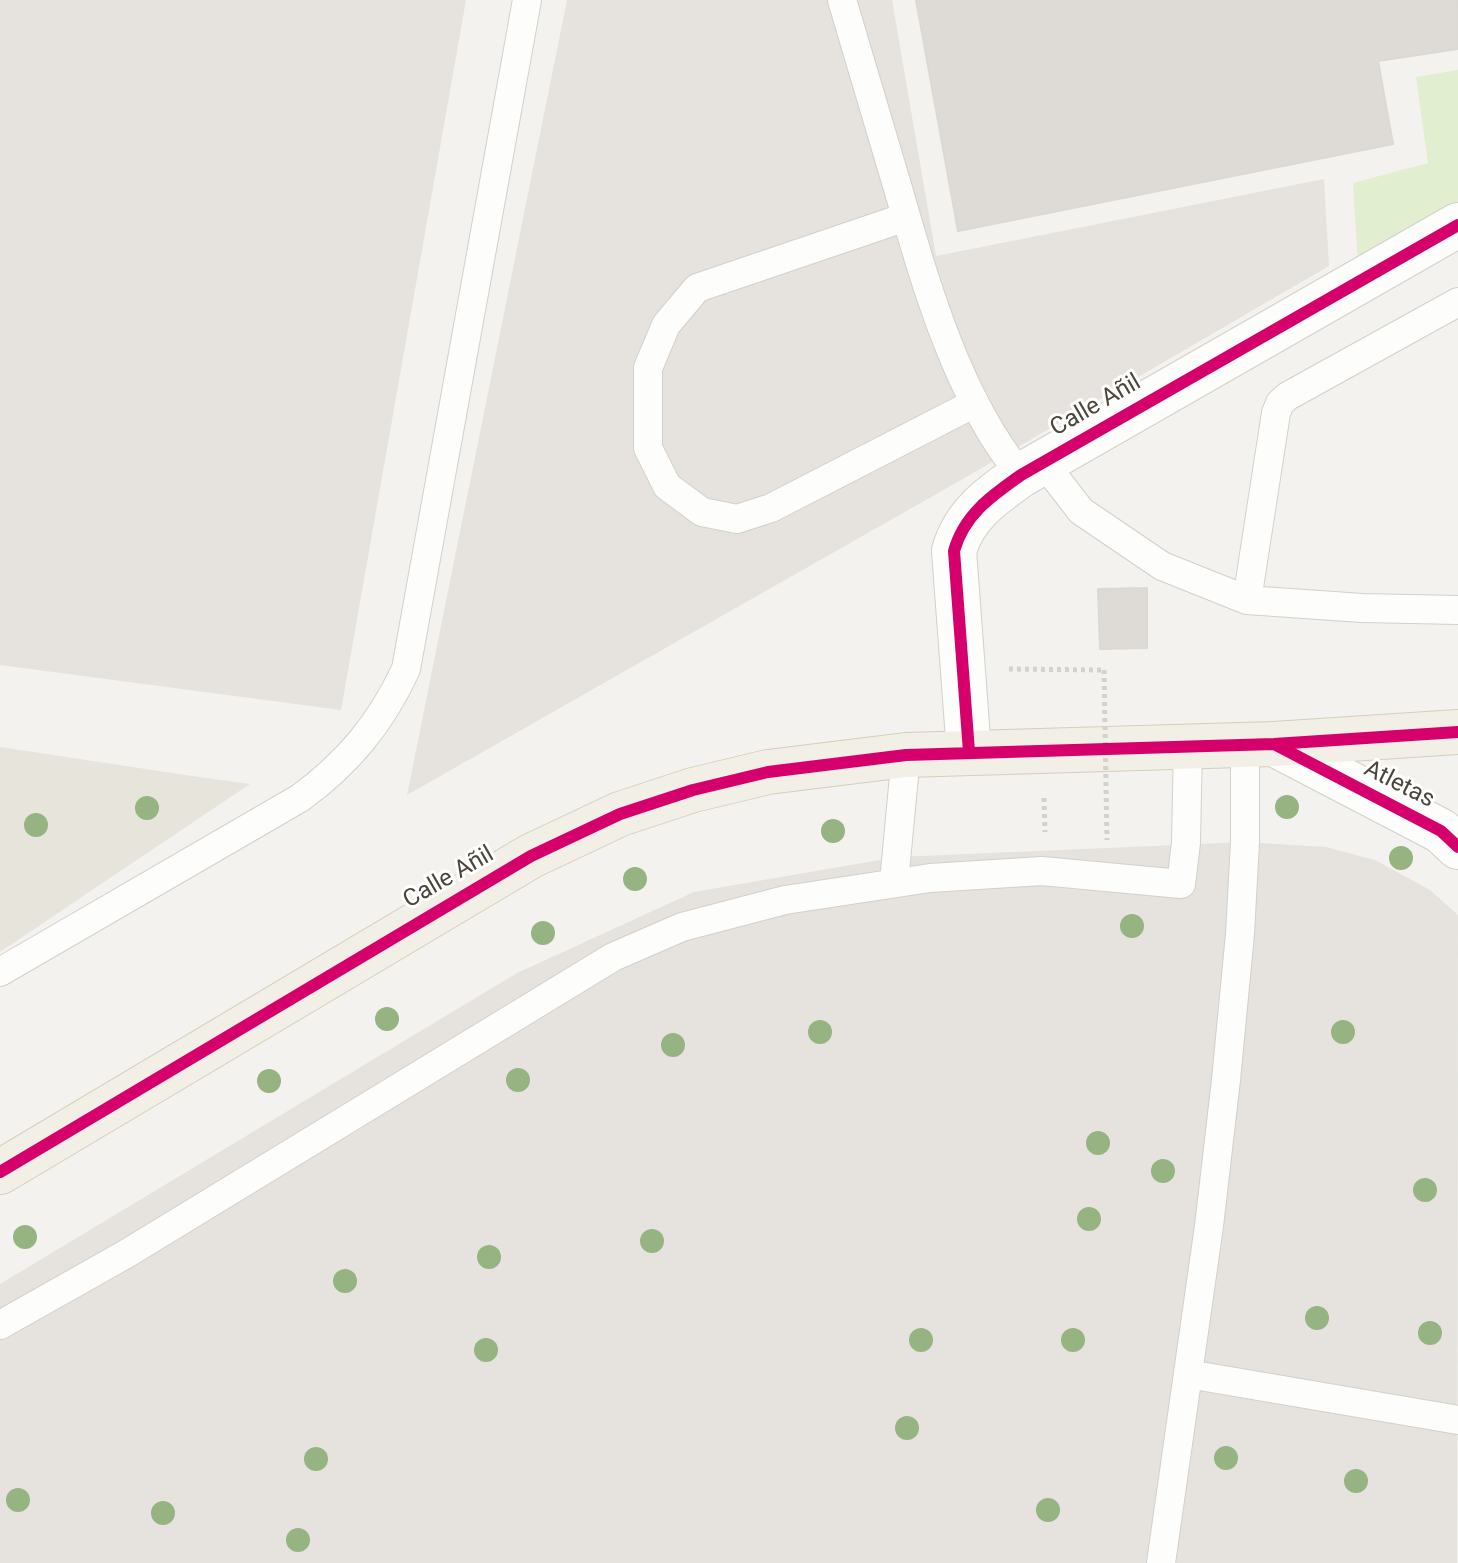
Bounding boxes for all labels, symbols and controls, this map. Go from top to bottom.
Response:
street label: Calle Añil [1046,369,1146,443]
street label: Atletas [1359,755,1439,815]
street label: Calle Añil [399,841,499,915]

